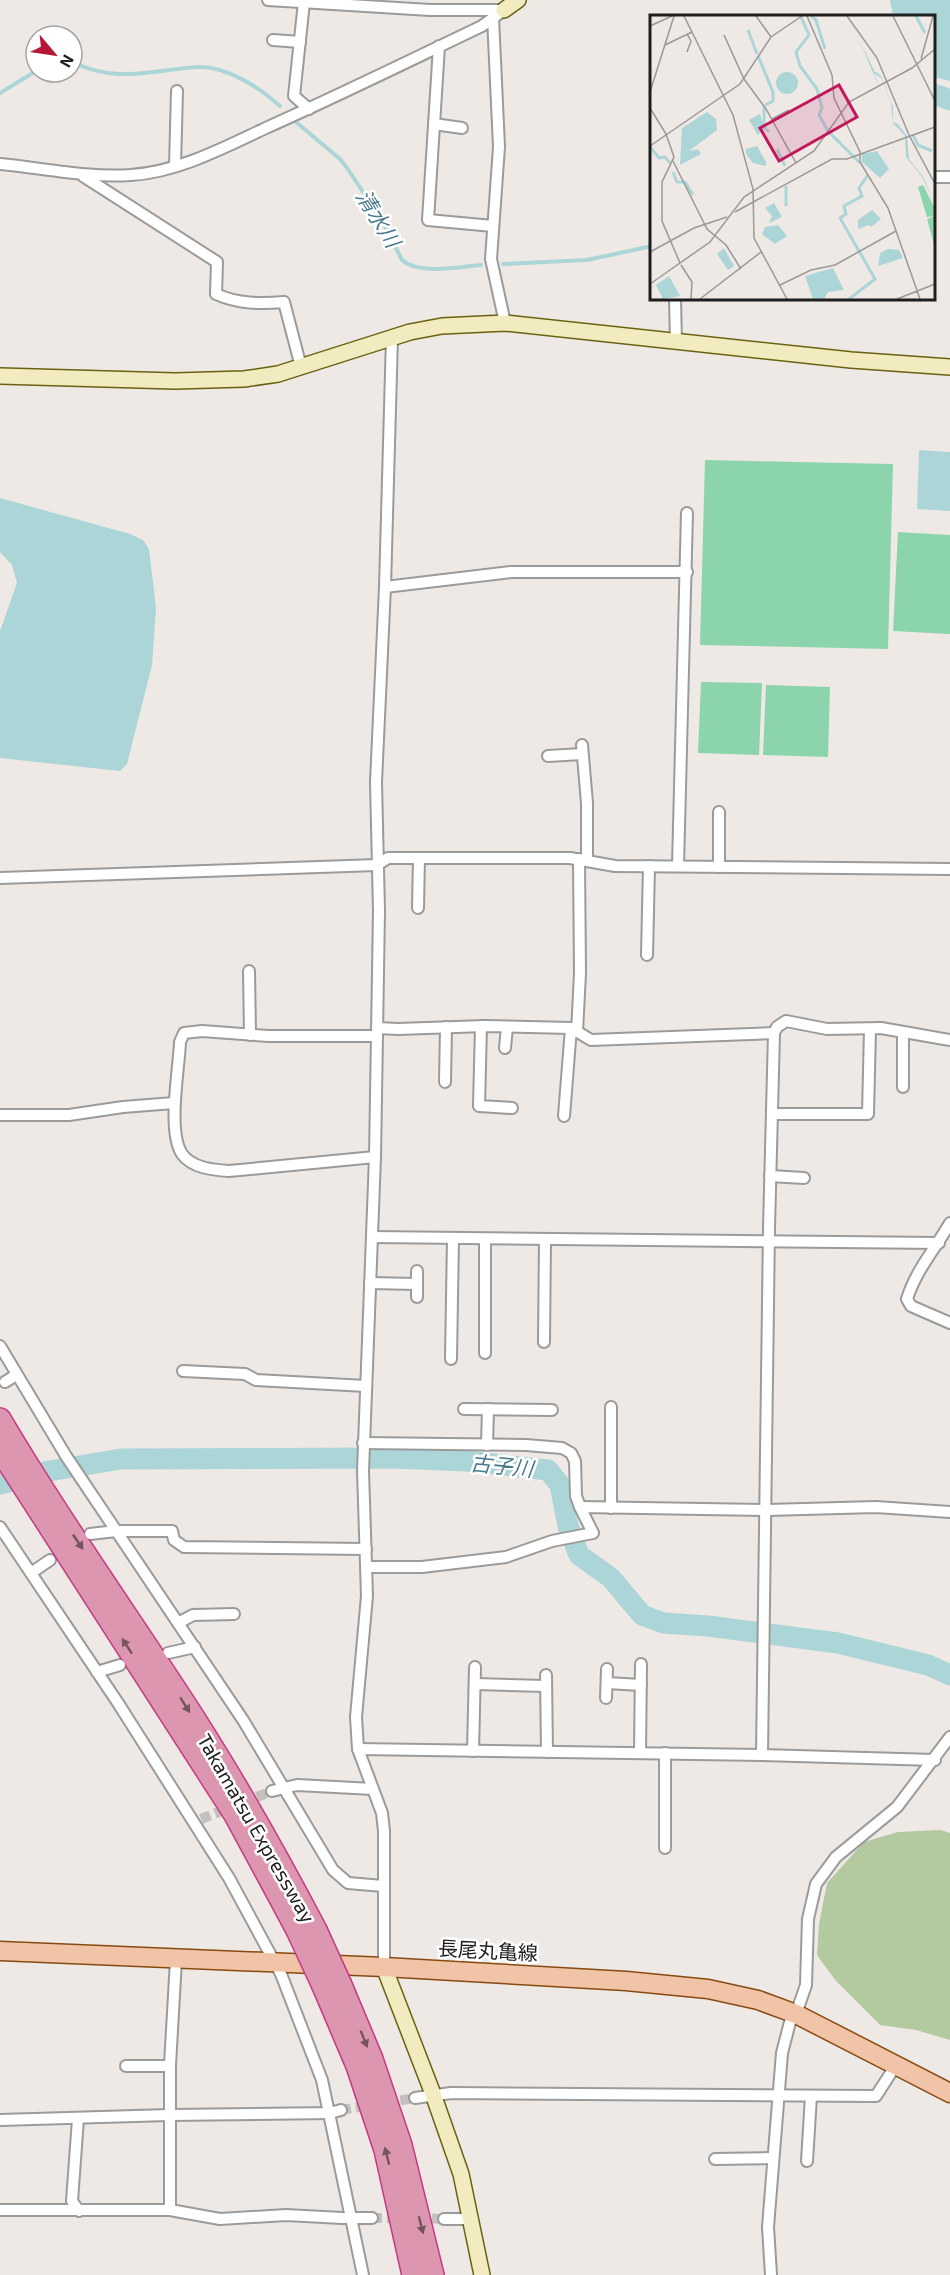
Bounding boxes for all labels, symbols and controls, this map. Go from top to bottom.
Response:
inset map [650,15,935,300]
north arrow [24,24,84,84]
text: N [56,52,79,71]
water label: 清水川 [352,185,407,253]
water label: 古子川 [469,1449,537,1481]
one-way arrow [72,1534,83,1550]
one-way arrow [122,1638,133,1654]
one-way arrow [180,1697,191,1713]
street label: Takamatsu Expressway [193,1729,321,1927]
street label: 長尾丸亀線 [437,1935,539,1965]
one-way arrow [359,2031,369,2049]
one-way arrow [381,2147,391,2166]
one-way arrow [416,2216,426,2235]

